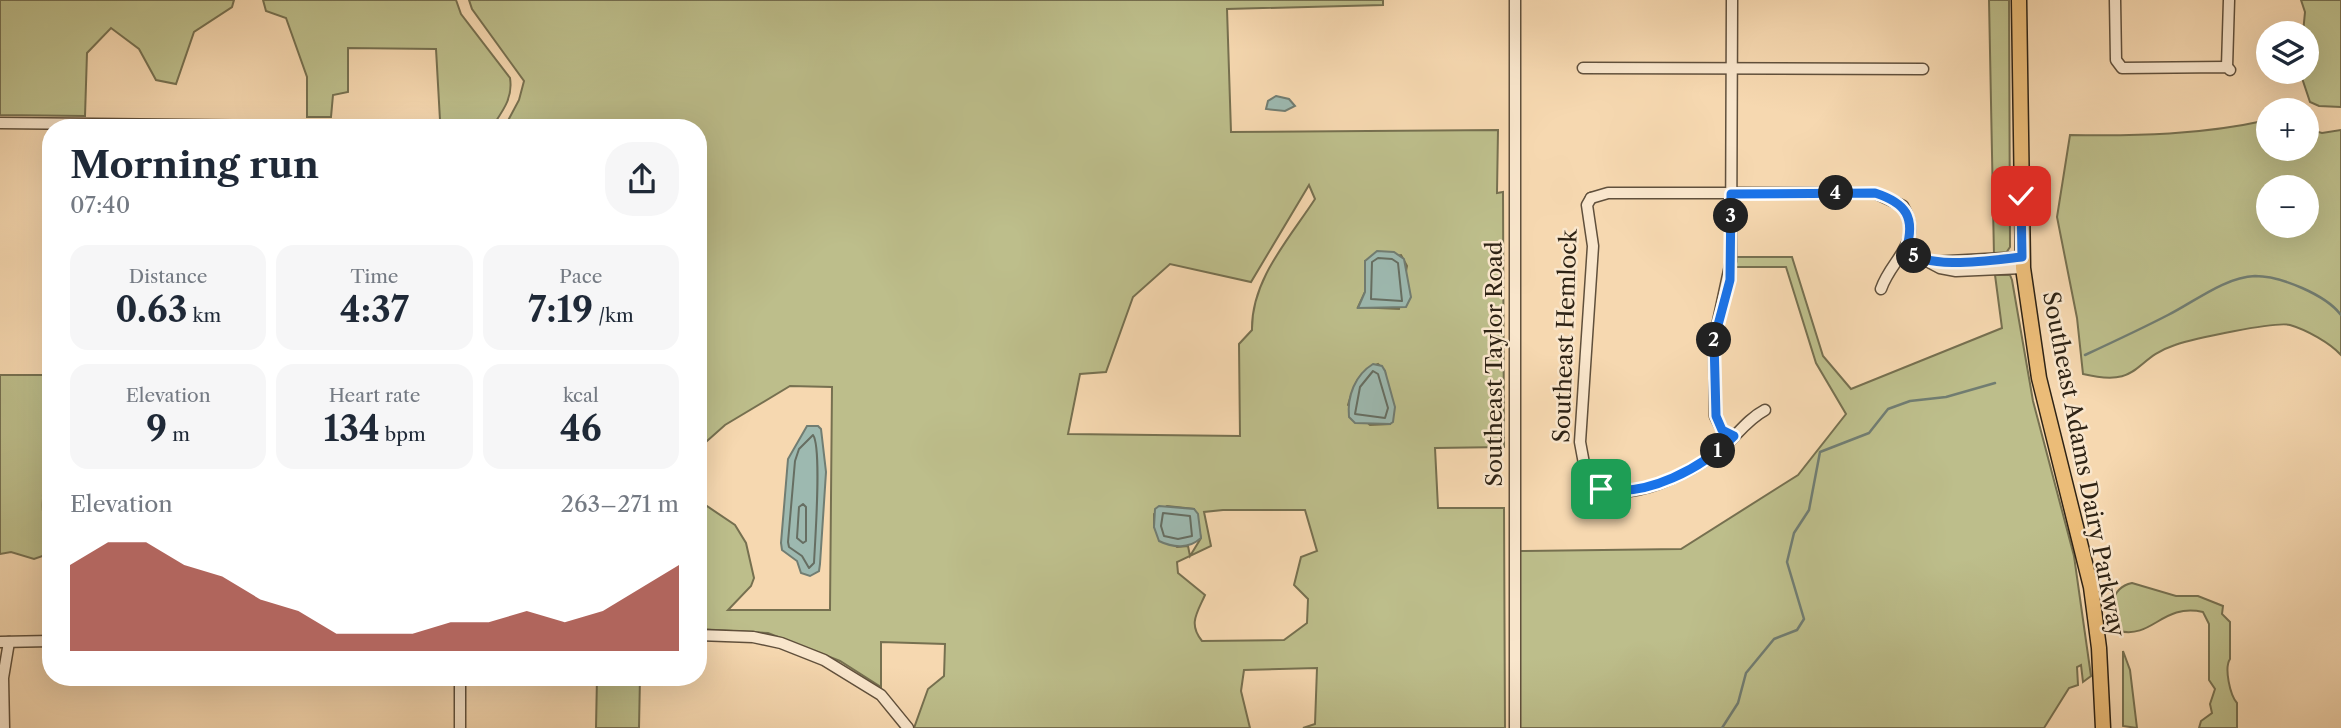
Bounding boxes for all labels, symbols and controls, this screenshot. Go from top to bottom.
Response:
map controls [2256,21,2319,238]
button: layers [2256,21,2319,84]
button: + [2256,98,2319,161]
text: Morning run [70,141,319,188]
button: share [605,142,679,216]
pin [1991,166,2051,226]
button: − [2256,175,2319,238]
pin: 4 [1818,176,1854,210]
icon: check [2002,177,2040,215]
text: 4 [1830,181,1841,204]
text: 07:40 [70,191,130,219]
pin: 3 [1714,198,1748,234]
text: 3 [1725,204,1736,227]
street label: Southeast Hemlock [1547,227,1583,443]
pin: 5 [1896,238,1932,274]
street label: Southeast Taylor Road [1480,241,1508,487]
text: 5 [1908,244,1919,267]
text: Distance [129,265,207,288]
text: Time [350,265,399,288]
text: Pace [559,265,602,288]
text: 0.63 [115,288,187,331]
text: 4:37 [340,288,409,331]
text: 7:19 [528,288,593,331]
street label: Southeast Adams Dairy Parkway [2037,289,2131,639]
text: km [187,304,221,327]
text: /km [593,304,634,327]
pin: 2 [1696,322,1732,358]
text: 2 [1708,328,1719,351]
text: Elevation [126,384,211,407]
text: Heart rate [329,384,420,407]
text: kcal [563,384,599,407]
text: 9 [146,407,167,450]
text: 134 [323,407,380,450]
text: 46 [560,407,602,450]
text: m [167,423,190,446]
text: bpm [380,423,426,446]
pin: 1 [1700,434,1736,468]
text: 1 [1713,439,1722,462]
pin [1571,459,1631,519]
icon: arrive [1582,470,1620,508]
text: Elevation [70,490,173,518]
text: 263–271 m [561,490,679,518]

